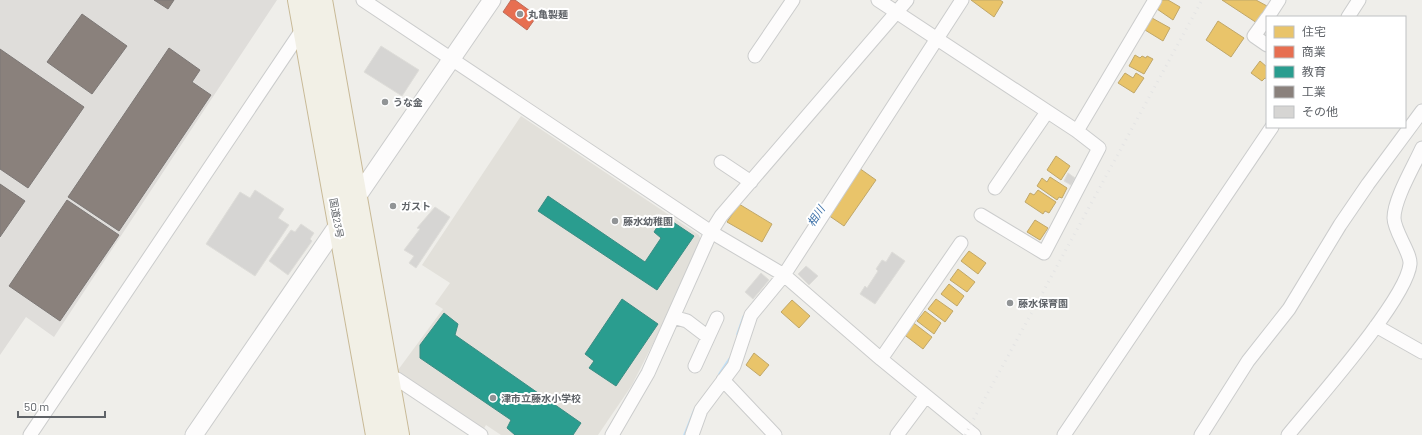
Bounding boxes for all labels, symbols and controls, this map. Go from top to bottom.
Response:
place label: 丸亀製麺 [528,8,568,20]
marker: 丸亀製麺 [515,9,525,19]
legend [1266,16,1406,128]
text: 住宅 [1302,24,1326,38]
text: 商業 [1302,44,1326,58]
text: 教育 [1302,64,1326,78]
text: 工業 [1302,84,1326,98]
place label: うな金 [393,96,423,108]
marker: うな金 [380,97,390,107]
text: その他 [1302,104,1338,118]
street label: 国道23号 [328,197,346,239]
place label: ガスト [401,200,431,212]
marker: ガスト [388,201,398,211]
water label: 相川 [804,202,828,228]
place label: 藤水幼稚園 [623,215,673,227]
marker: 藤水幼稚園 [610,216,620,226]
place label: 藤水保育園 [1018,297,1068,309]
marker: 藤水保育園 [1005,298,1015,308]
place label: 津市立藤水小学校 [501,392,581,404]
scale bar [18,393,105,419]
marker: 津市立藤水小学校 [488,393,498,403]
text: 50 m [24,399,49,413]

